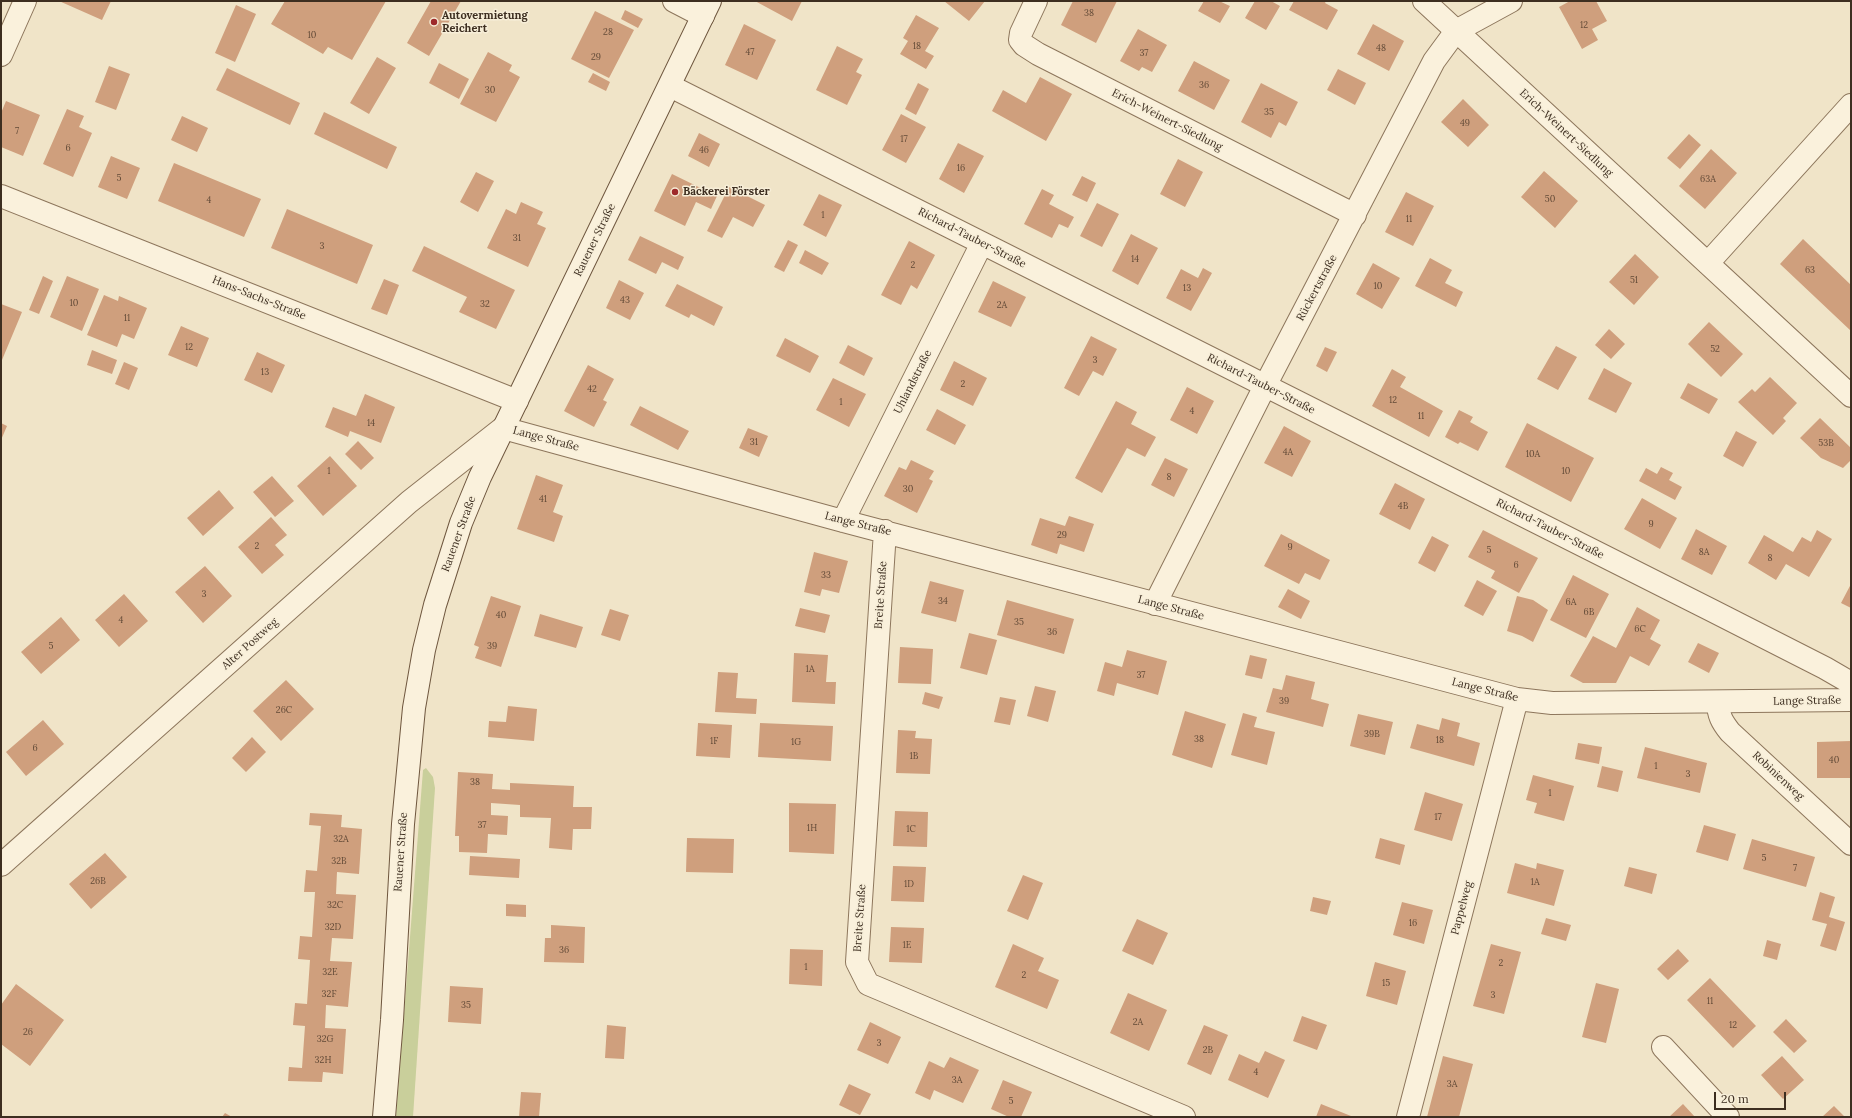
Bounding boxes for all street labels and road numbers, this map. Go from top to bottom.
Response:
street label: Erich-Weinert-Siedlung [1109,86,1225,154]
street label: Erich-Weinert-Siedlung [1517,86,1615,180]
street label: Rauener Straße [572,201,618,279]
street label: Richard-Tauber-Straße [916,205,1028,271]
street label: Rückertstraße [1294,253,1340,323]
street label: Hans-Sachs-Straße [210,273,308,323]
street label: Uhlandstraße [891,348,935,416]
street label: Richard-Tauber-Straße [1205,351,1317,417]
street label: Lange Straße [511,424,581,454]
street label: Rauener Straße [439,494,479,574]
street label: Richard-Tauber-Straße [1494,496,1606,562]
street label: Lange Straße [823,509,893,539]
street label: Breite Straße [872,561,890,629]
street label: Lange Straße [1136,593,1206,623]
street label: Alter Postweg [219,615,281,673]
street label: Lange Straße [1450,675,1520,705]
street label: Lange Straße [1773,694,1841,708]
street label: Robinienweg [1749,749,1807,803]
street label: Rauener Straße [392,812,410,892]
street label: Pappelweg [1449,880,1475,936]
street label: Breite Straße [851,884,869,952]

